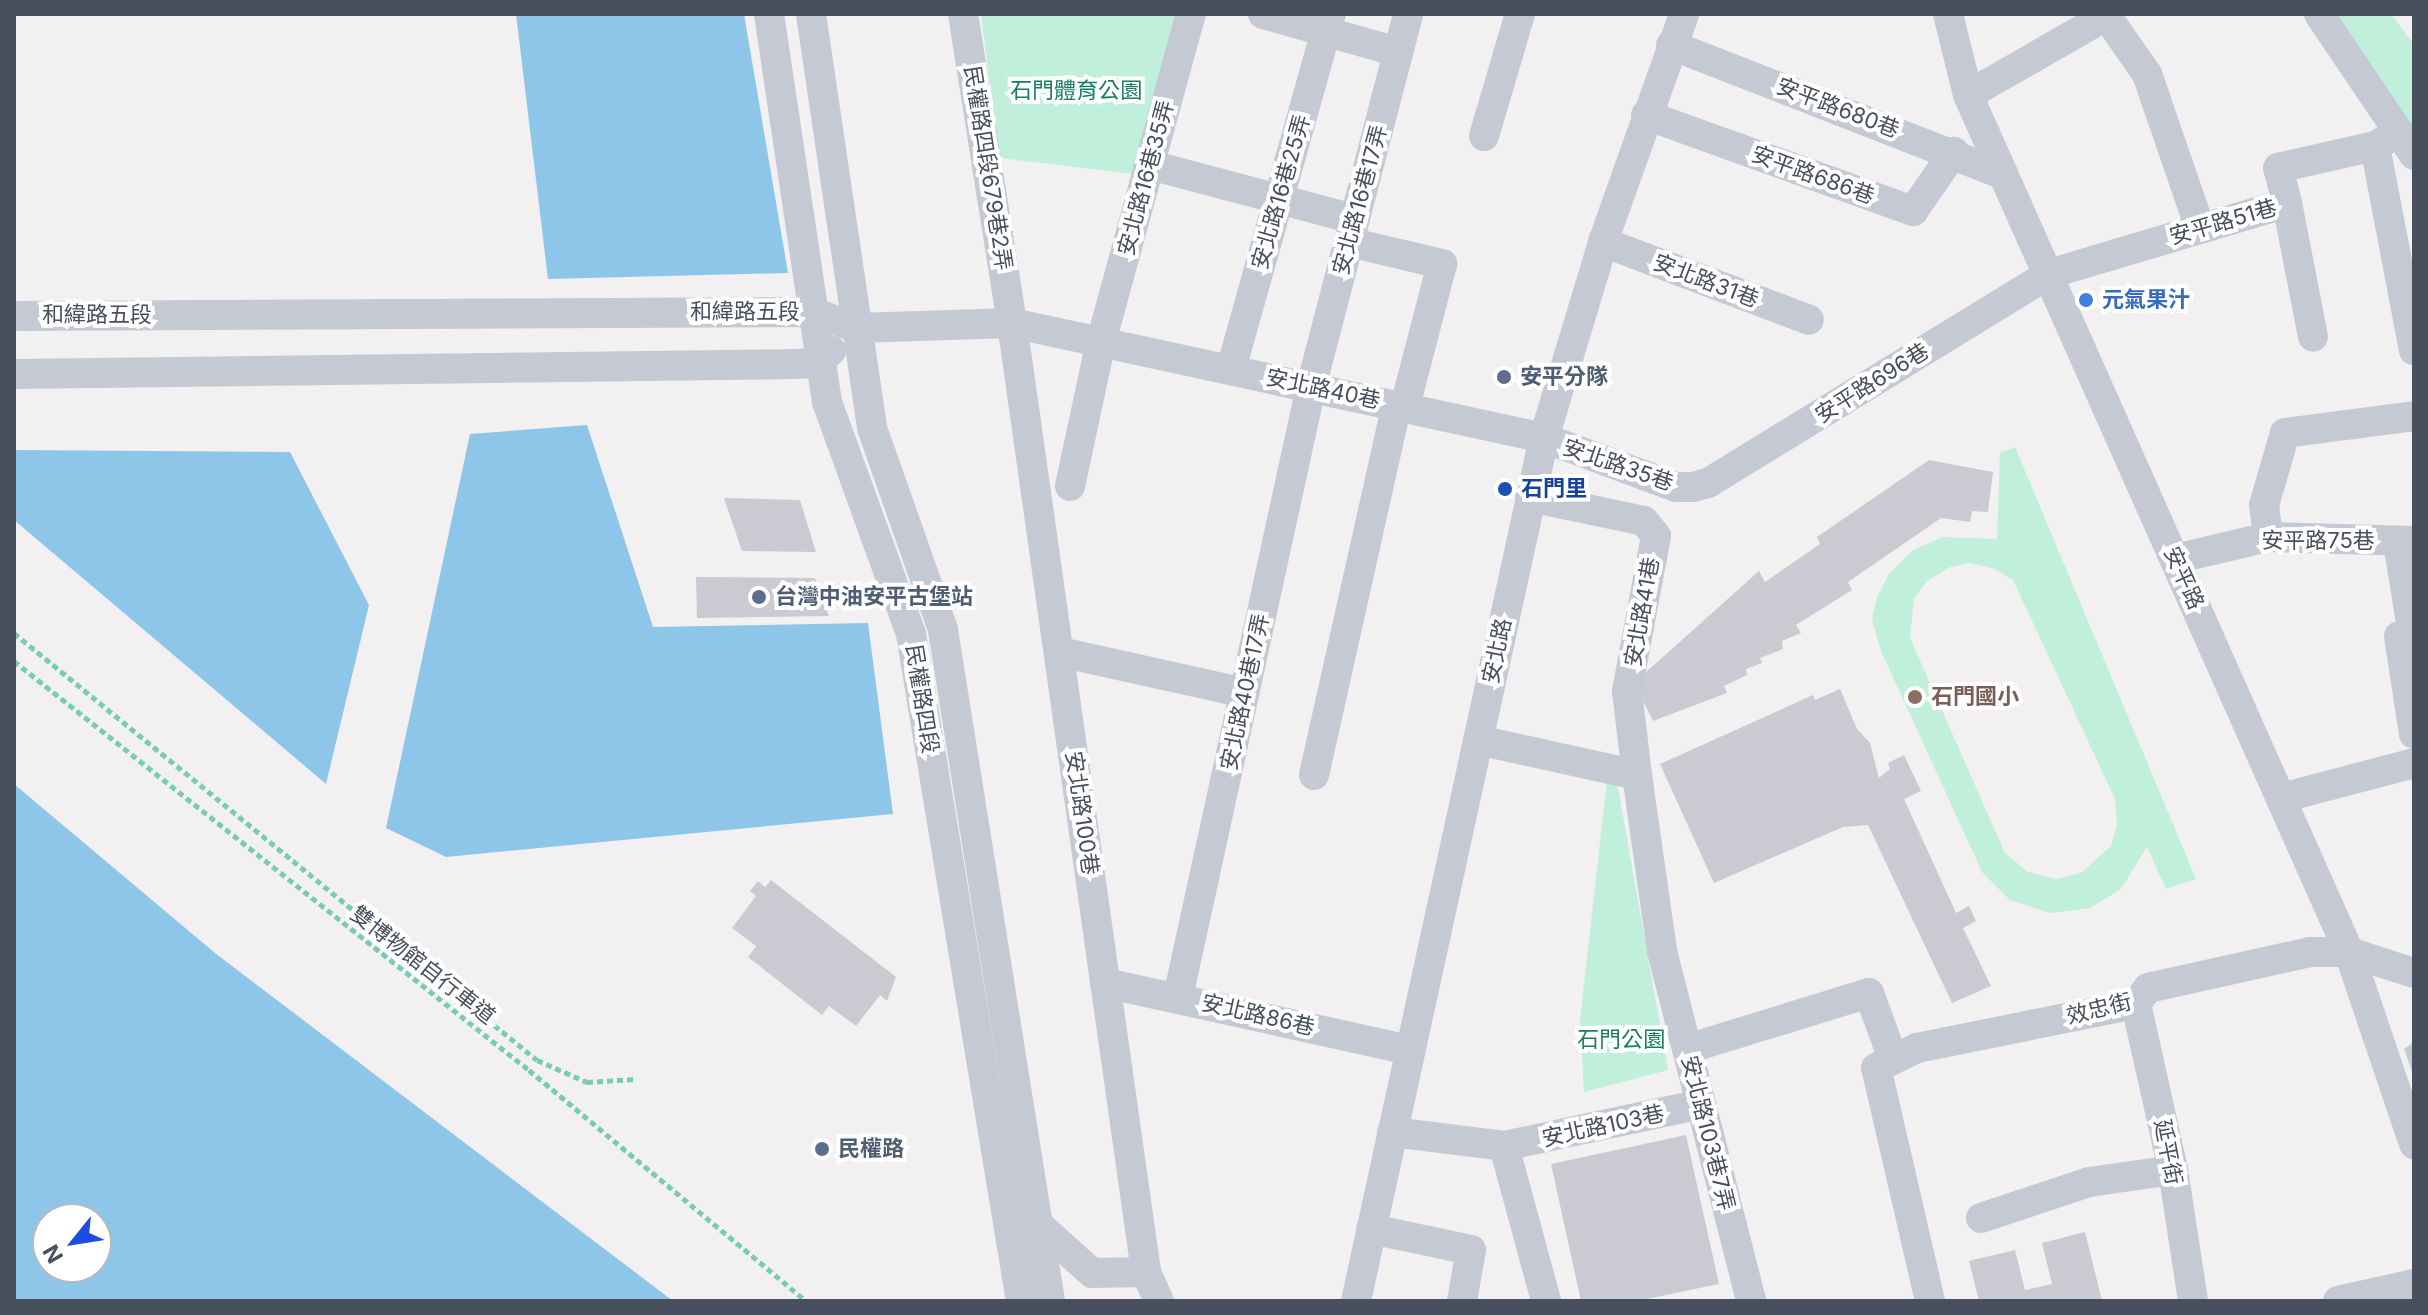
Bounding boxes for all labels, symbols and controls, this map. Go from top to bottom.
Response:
street label: 民權路四段679巷2弄 [959,64,1017,272]
street label: 安平路680巷 [1773,73,1903,143]
park label: 石門體育公園 [1010,78,1142,104]
street label: 安北路16巷35弄 [1113,98,1179,258]
street label: 安北路16巷25弄 [1246,112,1316,272]
street label: 安北路16巷17弄 [1327,122,1393,278]
street label: 安平路686巷 [1748,141,1878,209]
street label: 安平路51巷 [2166,194,2280,250]
street label: 安北路31巷 [1650,249,1762,313]
place label: 元氣果汁 [2102,287,2190,313]
marker: 元氣果汁 [2077,291,2095,309]
street label: 和緯路五段 [690,299,800,325]
street label: 和緯路五段 [42,302,152,328]
street label: 安平路696巷 [1810,338,1934,428]
street label: 安北路40巷 [1263,364,1383,414]
place label: 安平分隊 [1520,364,1608,390]
marker: 安平分隊 [1495,368,1513,386]
street label: 安北路35巷 [1559,434,1677,496]
place label: 石門里 [1521,476,1587,502]
marker: 石門里 [1496,480,1514,498]
street label: 安平路75巷 [2261,528,2375,554]
street label: 安平路 [2159,542,2209,614]
street label: 安北路41巷 [1619,555,1665,669]
place label: 台灣中油安平古堡站 [775,584,973,610]
marker: 台灣中油安平古堡站 [750,588,768,606]
street label: 安北路40巷17弄 [1216,611,1274,773]
street label: 安北路 [1477,616,1517,686]
street label: 民權路四段 [900,643,944,755]
place label: 石門國小 [1931,684,2019,710]
marker: 石門國小 [1906,688,1924,706]
street label: 安北路100巷 [1060,749,1104,877]
street label: 雙博物館自行車道 [346,900,500,1030]
street label: 效忠街 [2064,988,2134,1030]
street label: 安北路86巷 [1199,989,1317,1041]
park label: 石門公園 [1577,1027,1665,1053]
street label: 安北路103巷7弄 [1676,1053,1740,1213]
street label: 安北路103巷 [1539,1100,1667,1152]
street label: 延平街 [2149,1117,2187,1187]
place label: 民權路 [838,1136,904,1162]
marker: 民權路 [813,1140,831,1158]
north arrow [32,1203,112,1283]
text: N [37,1240,68,1268]

